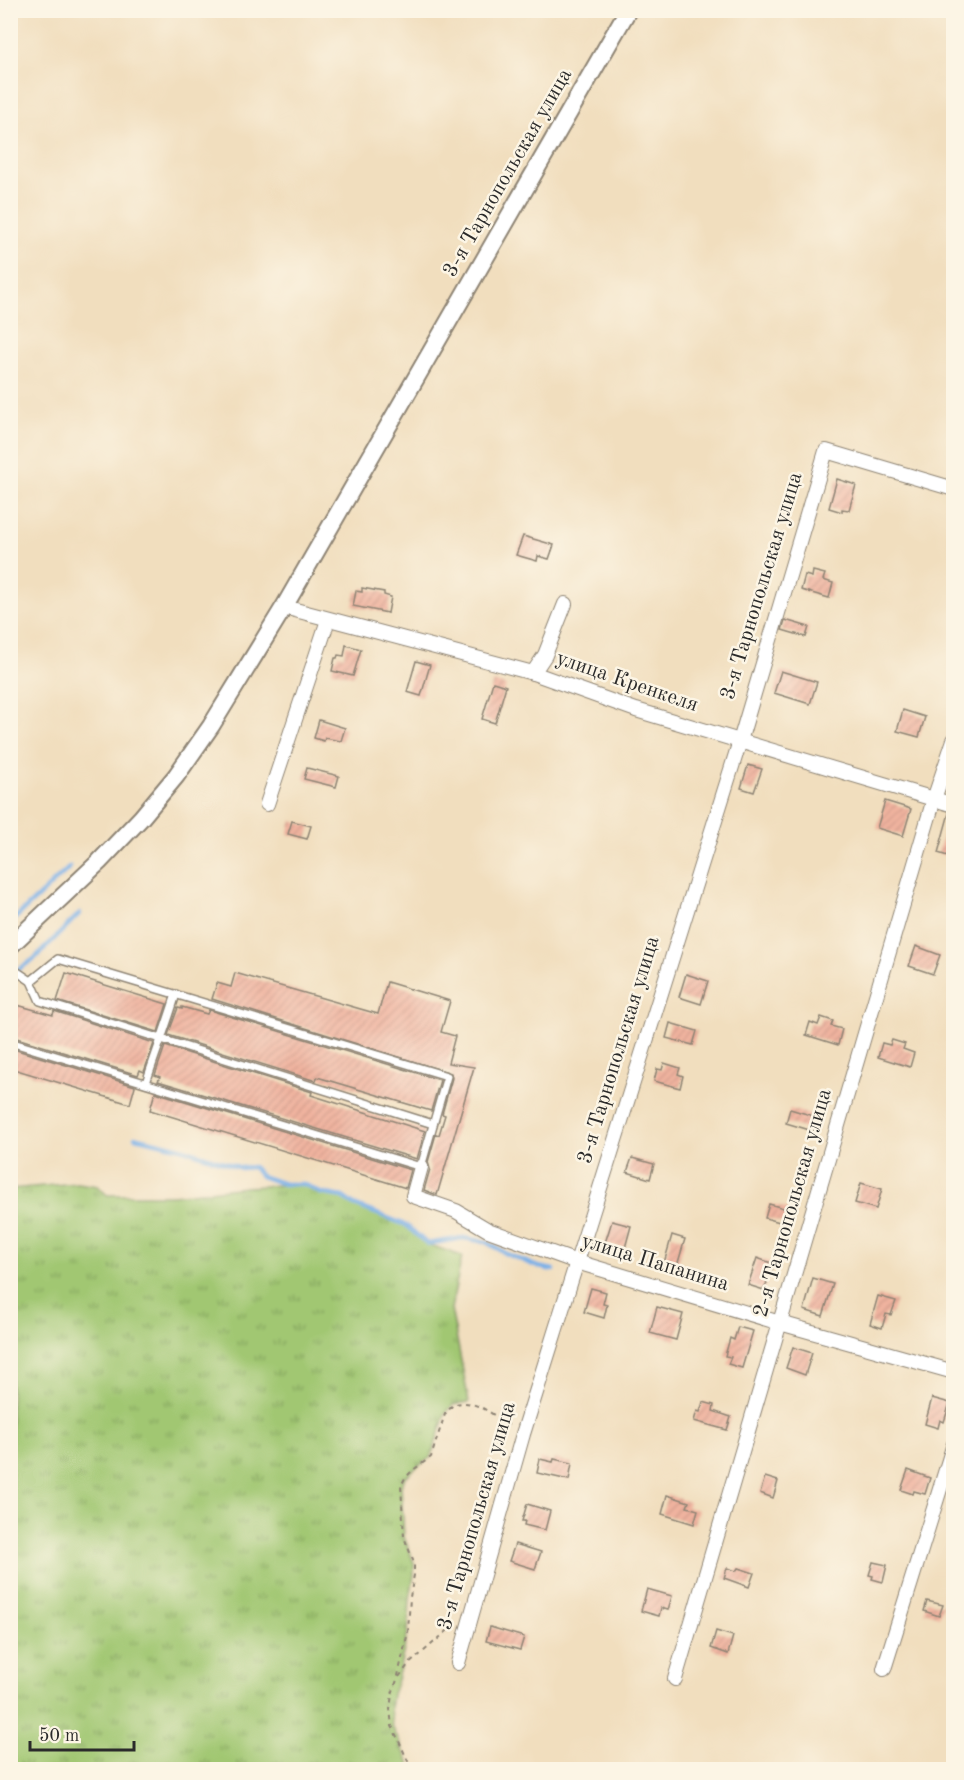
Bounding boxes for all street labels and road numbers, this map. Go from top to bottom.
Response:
street label: 3-я Тарнопольская улица [440,65,576,281]
street label: 3-я Тарнопольская улица [717,470,807,702]
street label: улица Кренкеля [553,648,701,716]
street label: 3-я Тарнопольская улица [574,934,664,1166]
street label: 2-я Тарнопольская улица [750,1086,836,1320]
street label: улица Папанина [579,1231,731,1295]
street label: 3-я Тарнопольская улица [434,1399,520,1633]

